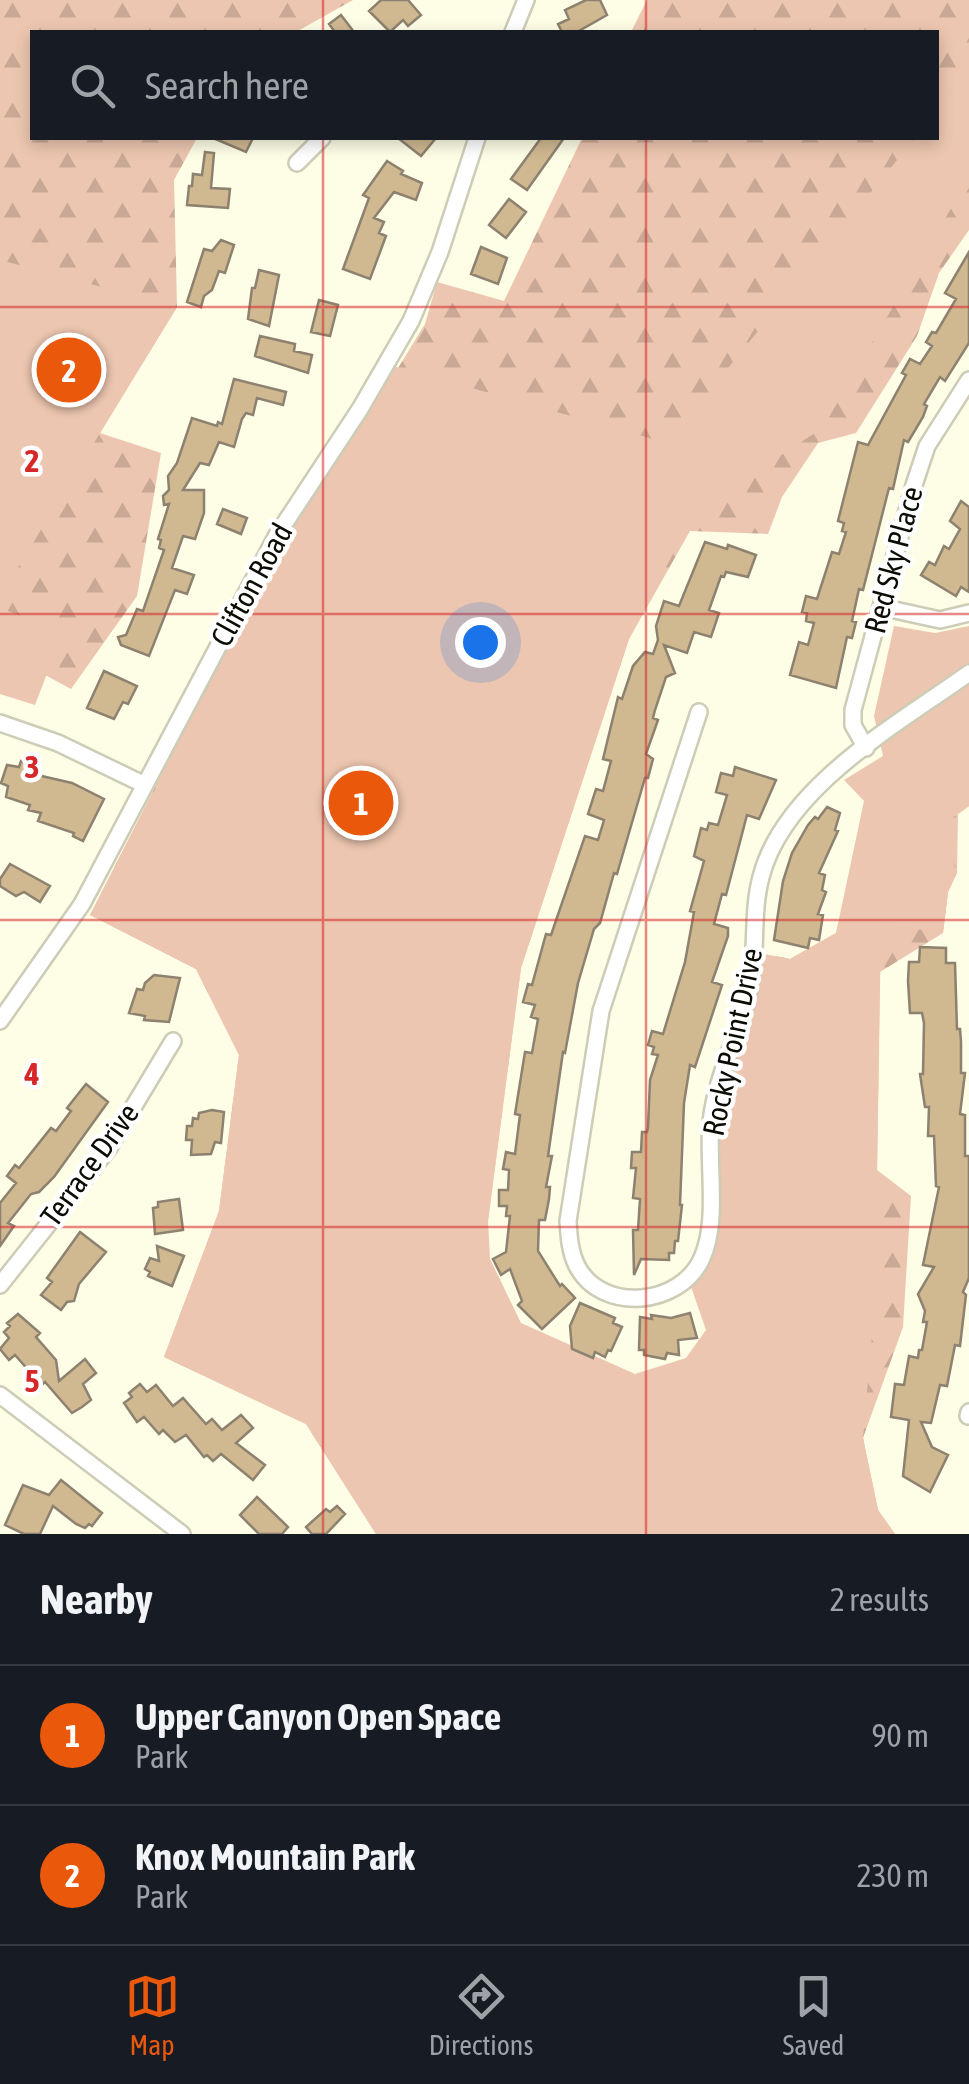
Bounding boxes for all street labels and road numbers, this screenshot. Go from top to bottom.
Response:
street label: Red Sky Place [857,483,929,637]
street label: Clifton Road [204,517,299,652]
street label: Rocky Point Drive [696,945,768,1139]
street label: Terrace Drive [33,1097,145,1232]

